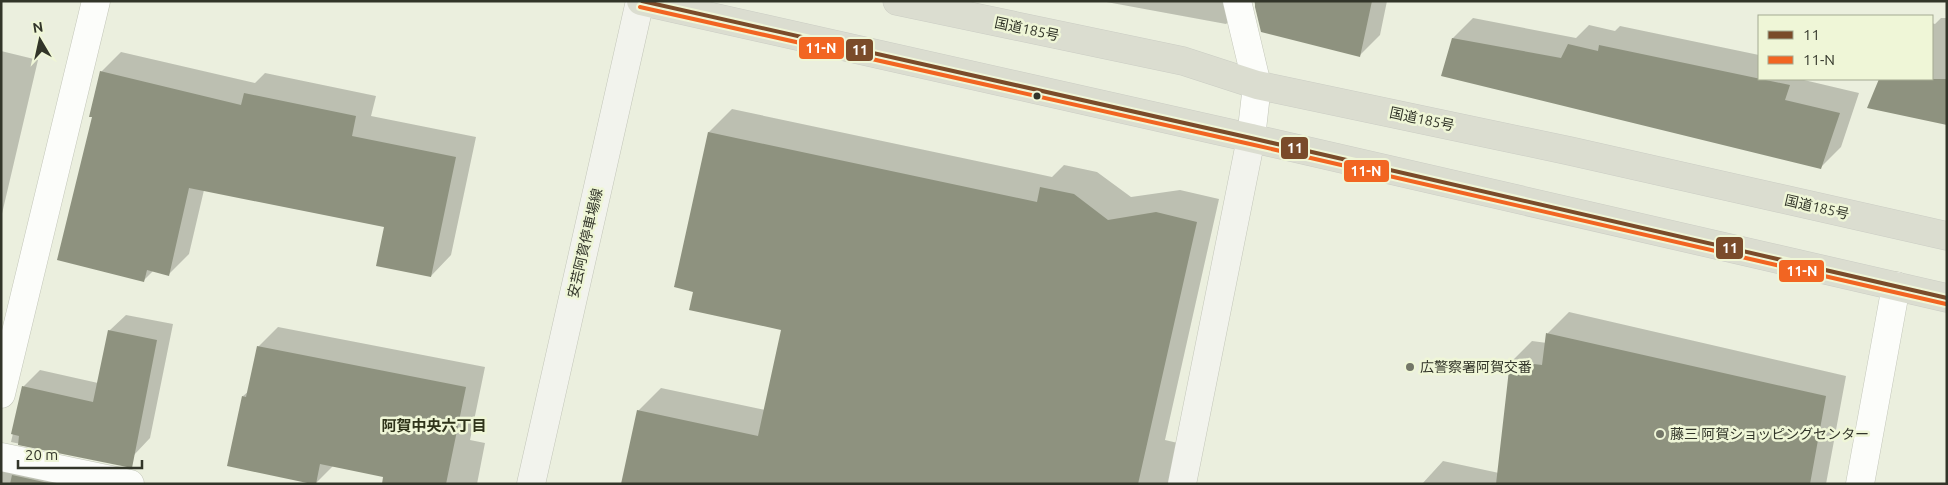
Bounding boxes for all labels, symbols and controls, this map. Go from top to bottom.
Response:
street label: 国道185号 [993,14,1061,44]
north arrow [15,15,65,65]
legend [1758,15,1933,80]
text: N [32,18,44,36]
text: 11 [1803,26,1820,43]
line badge: 11-N [798,36,845,60]
line badge: 11 [845,38,874,62]
text: 11-N [806,40,836,56]
text: 11 [852,42,868,58]
text: 11-N [1803,51,1835,68]
unlabelled marker [1032,91,1042,101]
street label: 国道185号 [1388,104,1456,134]
line badge: 11 [1280,136,1309,160]
text: 11 [1287,140,1303,156]
line badge: 11-N [1343,159,1390,183]
text: 11-N [1351,163,1381,179]
street label: 安芸阿賀停車場線 [565,187,605,299]
street label: 国道185号 [1783,192,1851,222]
line badge: 11 [1715,236,1744,260]
text: 11 [1722,240,1738,256]
line badge: 11-N [1778,259,1825,283]
text: 11-N [1787,263,1817,279]
place label: 広警察署阿賀交番 [1420,359,1532,375]
marker: 広警察署阿賀交番 [1404,361,1416,373]
district label: 阿賀中央六丁目 [381,417,487,434]
place label: 藤三 阿賀ショッピングセンター [1670,426,1869,442]
marker: 藤三 阿賀ショッピングセンター [1654,428,1666,440]
scale bar [18,438,141,470]
text: 20 m [25,446,58,463]

